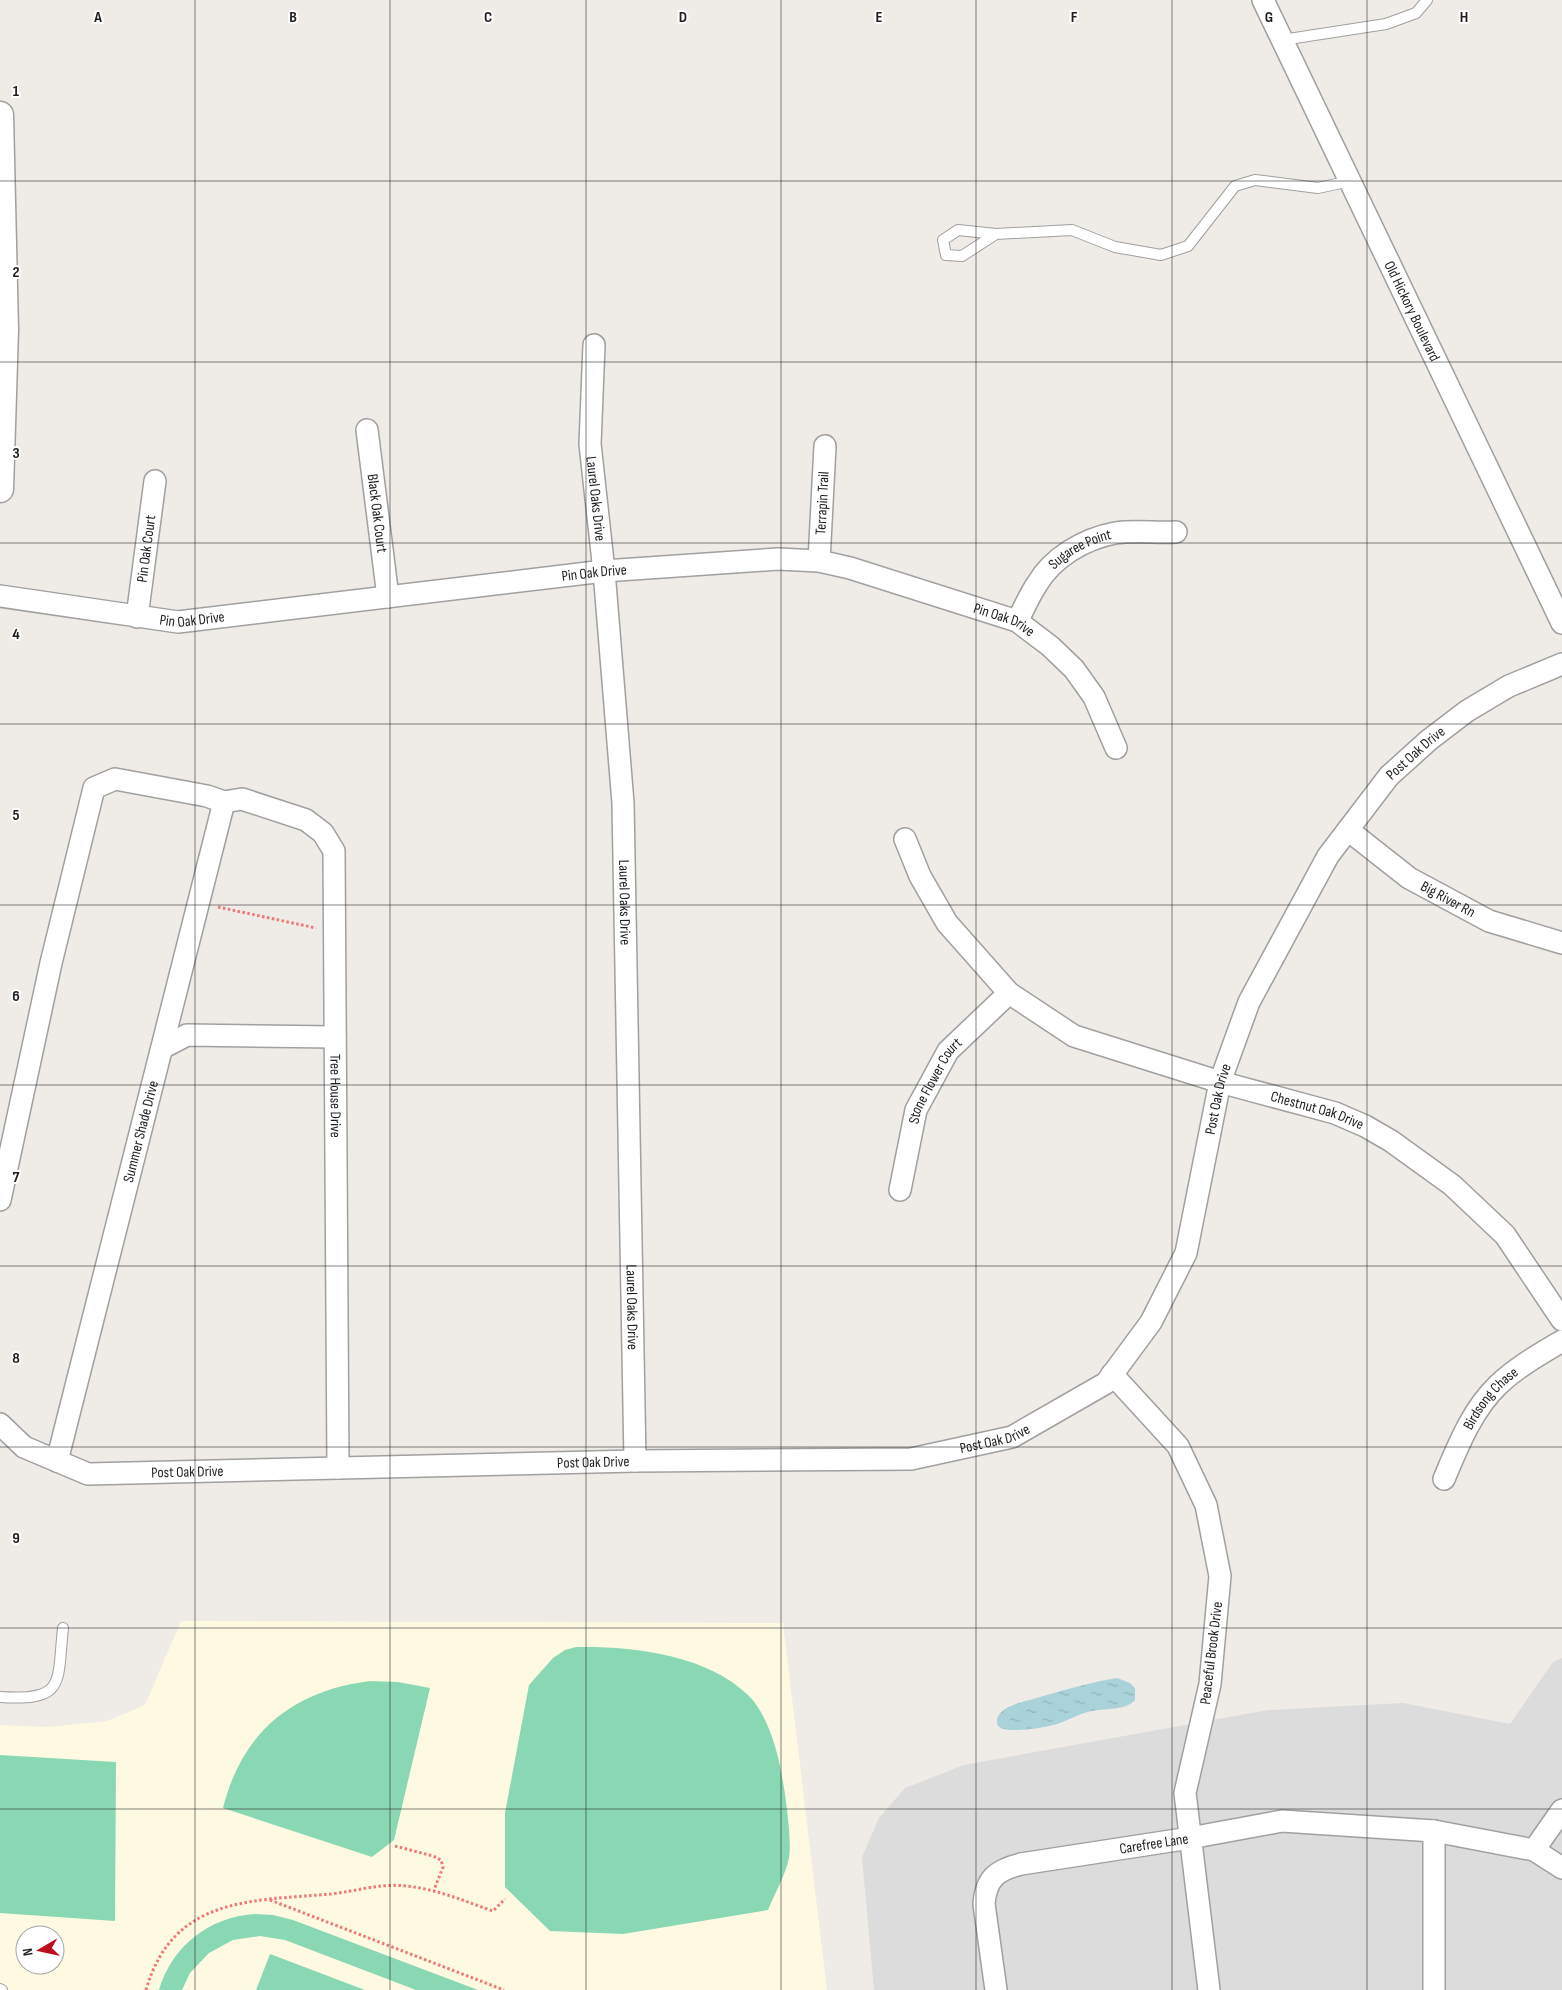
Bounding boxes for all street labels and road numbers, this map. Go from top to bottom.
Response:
street label: Old Hickory Boulevard [1380,258,1444,365]
street label: Laurel Oaks Drive [581,455,610,542]
street label: Terrapin Trail [811,471,834,535]
street label: Black Oak Court [363,473,391,554]
street label: Pin Oak Court [133,513,160,584]
street label: Sugaree Point [1044,525,1114,574]
street label: Pin Oak Drive [561,560,627,586]
street label: Pin Oak Drive [971,599,1039,641]
street label: Pin Oak Drive [158,608,226,632]
street label: Post Oak Drive [1382,722,1449,784]
street label: Laurel Oaks Drive [614,859,635,945]
street label: Big River Rn [1417,877,1479,922]
street label: Stone Flower Court [904,1033,966,1126]
street label: Tree House Drive [325,1054,345,1138]
street label: Post Oak Drive [1201,1061,1236,1136]
street label: Summer Shade Drive [119,1079,163,1184]
street label: Chestnut Oak Drive [1269,1087,1367,1134]
street label: Laurel Oaks Drive [621,1264,642,1350]
street label: Birdsong Chase [1459,1363,1522,1433]
street label: Post Oak Drive [958,1420,1033,1458]
street label: Post Oak Drive [557,1452,630,1473]
street label: Post Oak Drive [151,1462,224,1482]
street label: Peaceful Brook Drive [1196,1601,1227,1706]
street label: Carefree Lane [1118,1829,1190,1859]

